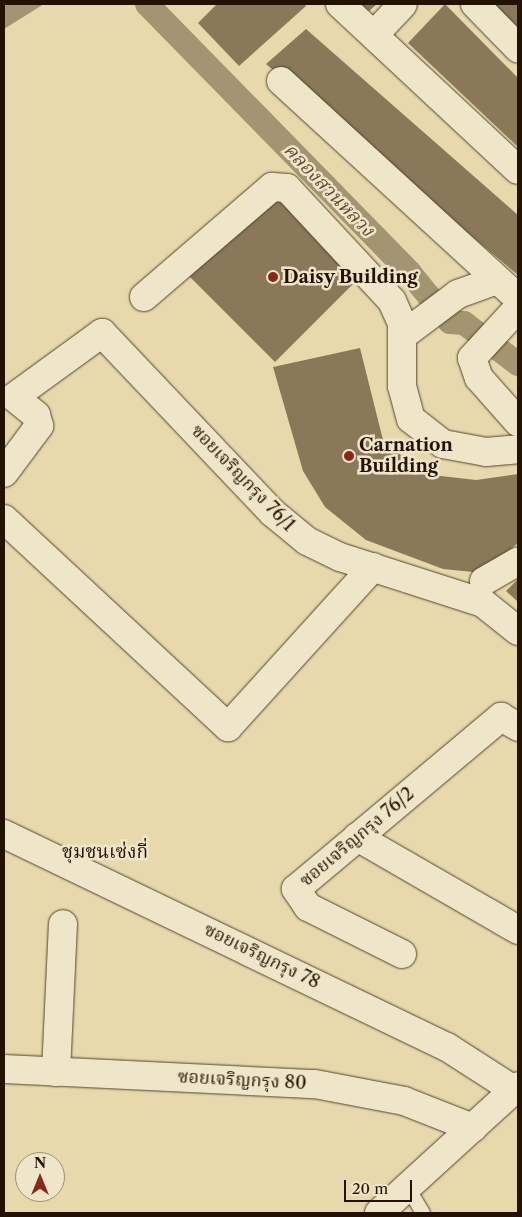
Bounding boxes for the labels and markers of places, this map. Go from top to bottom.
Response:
place label: Daisy Building [283,266,418,288]
marker: Daisy Building [267,271,279,283]
place label: Carnation Building [359,435,453,478]
marker: Carnation Building [343,450,355,462]

